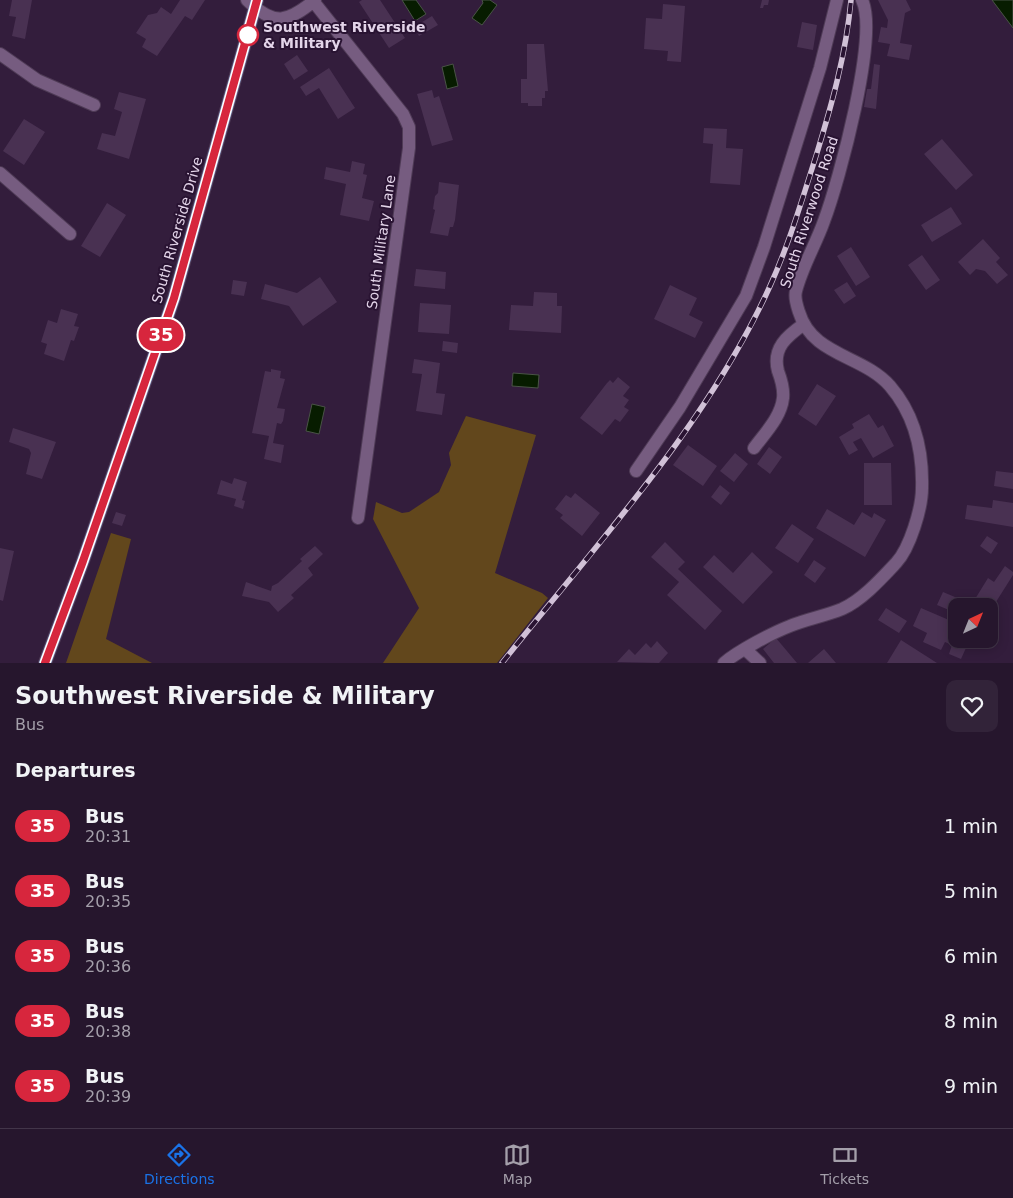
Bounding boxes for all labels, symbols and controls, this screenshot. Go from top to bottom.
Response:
place label: Southwest Riverside & Military [263,19,425,51]
marker: Southwest Riverside & Military [237,24,259,46]
street label: South Riverwood Road [777,134,841,290]
street label: South Riverside Drive [148,155,206,305]
street label: South Military Lane [364,174,398,310]
line badge: 35 [138,319,184,351]
text: 35 [148,324,174,345]
north arrow [948,598,998,648]
map controls [948,598,998,648]
button: heart [946,680,998,732]
text: Southwest Riverside & Military [15,682,435,710]
text: Bus [15,715,44,734]
text: Departures [15,759,136,781]
text: Bus [85,805,124,827]
text: 35 [30,815,55,836]
text: 1 min [944,815,998,837]
text: 20:31 [85,827,131,846]
text: Bus [85,870,124,892]
text: 35 [30,880,55,901]
text: 5 min [944,880,998,902]
text: 20:35 [85,892,131,911]
text: Bus [85,935,124,957]
text: 35 [30,945,55,966]
text: 6 min [944,945,998,967]
text: 20:36 [85,957,131,976]
text: Bus [85,1000,124,1022]
text: 35 [30,1010,55,1031]
text: 8 min [944,1010,998,1032]
text: 20:38 [85,1022,131,1041]
text: Bus [85,1065,124,1087]
text: 35 [30,1075,55,1096]
text: 9 min [944,1075,998,1097]
text: 20:39 [85,1087,131,1106]
tab: Directions [144,1141,215,1187]
tab: Map [503,1141,532,1187]
tab: Tickets [820,1141,869,1187]

